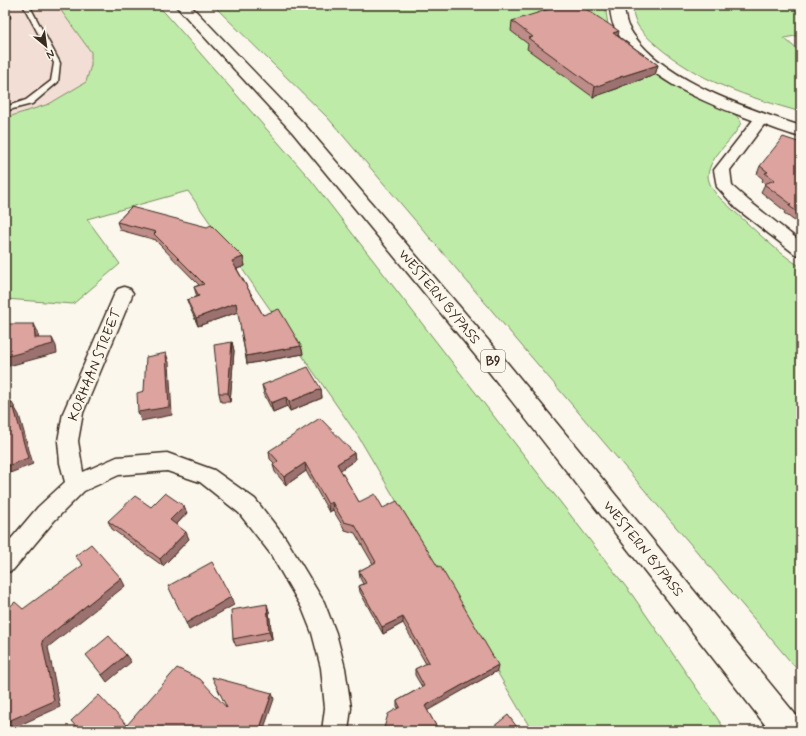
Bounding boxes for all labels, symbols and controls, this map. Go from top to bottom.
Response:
north arrow [26,26,66,66]
text: N [44,46,57,62]
street label: WESTERN BYPASS [394,246,484,348]
street label: KORHAAN STREET [64,306,126,424]
road number: B9 [481,350,505,372]
street label: WESTERN BYPASS [599,497,687,601]

